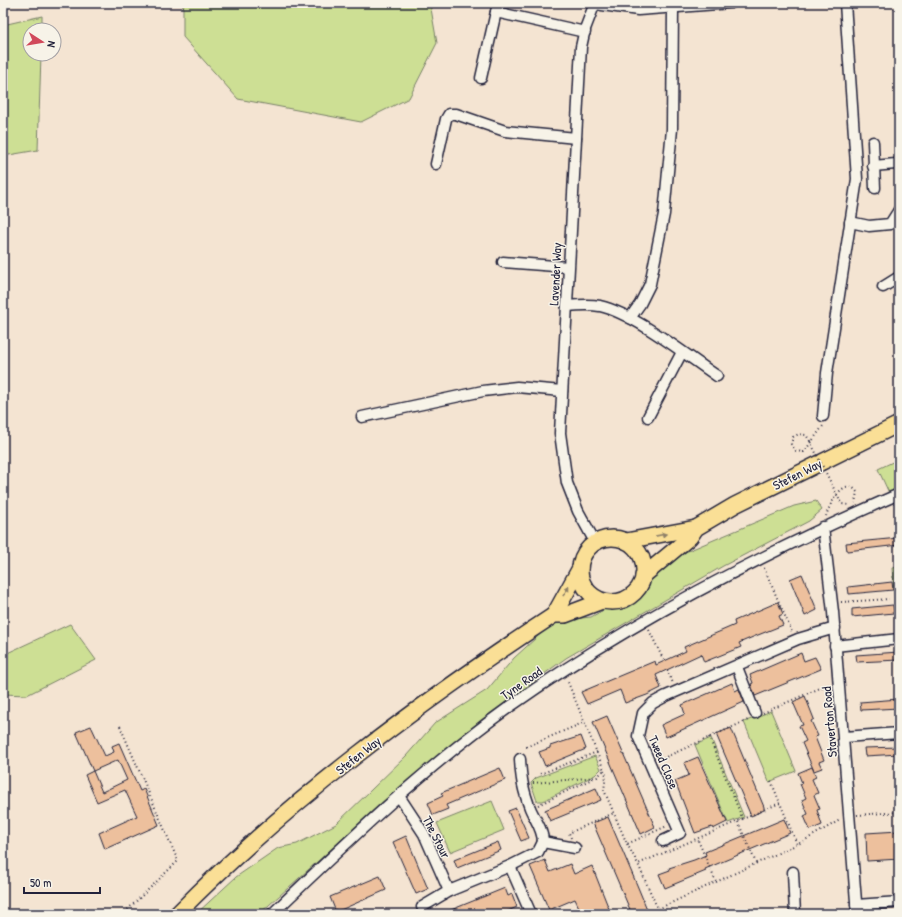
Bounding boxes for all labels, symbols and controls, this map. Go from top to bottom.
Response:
north arrow [22,22,62,62]
text: N [44,40,59,49]
street label: Lavender Way [544,242,566,306]
street label: Stefen Way [769,454,825,494]
one-way arrow [655,532,667,538]
one-way arrow [563,585,570,597]
street label: Tyne Road [497,662,545,704]
street label: Staverton Road [817,686,841,758]
street label: Stefen Way [332,731,385,778]
street label: Tweed Close [645,732,683,792]
street label: The Stour [419,813,455,861]
scale bar [24,869,100,895]
text: 50 m [30,874,51,891]

